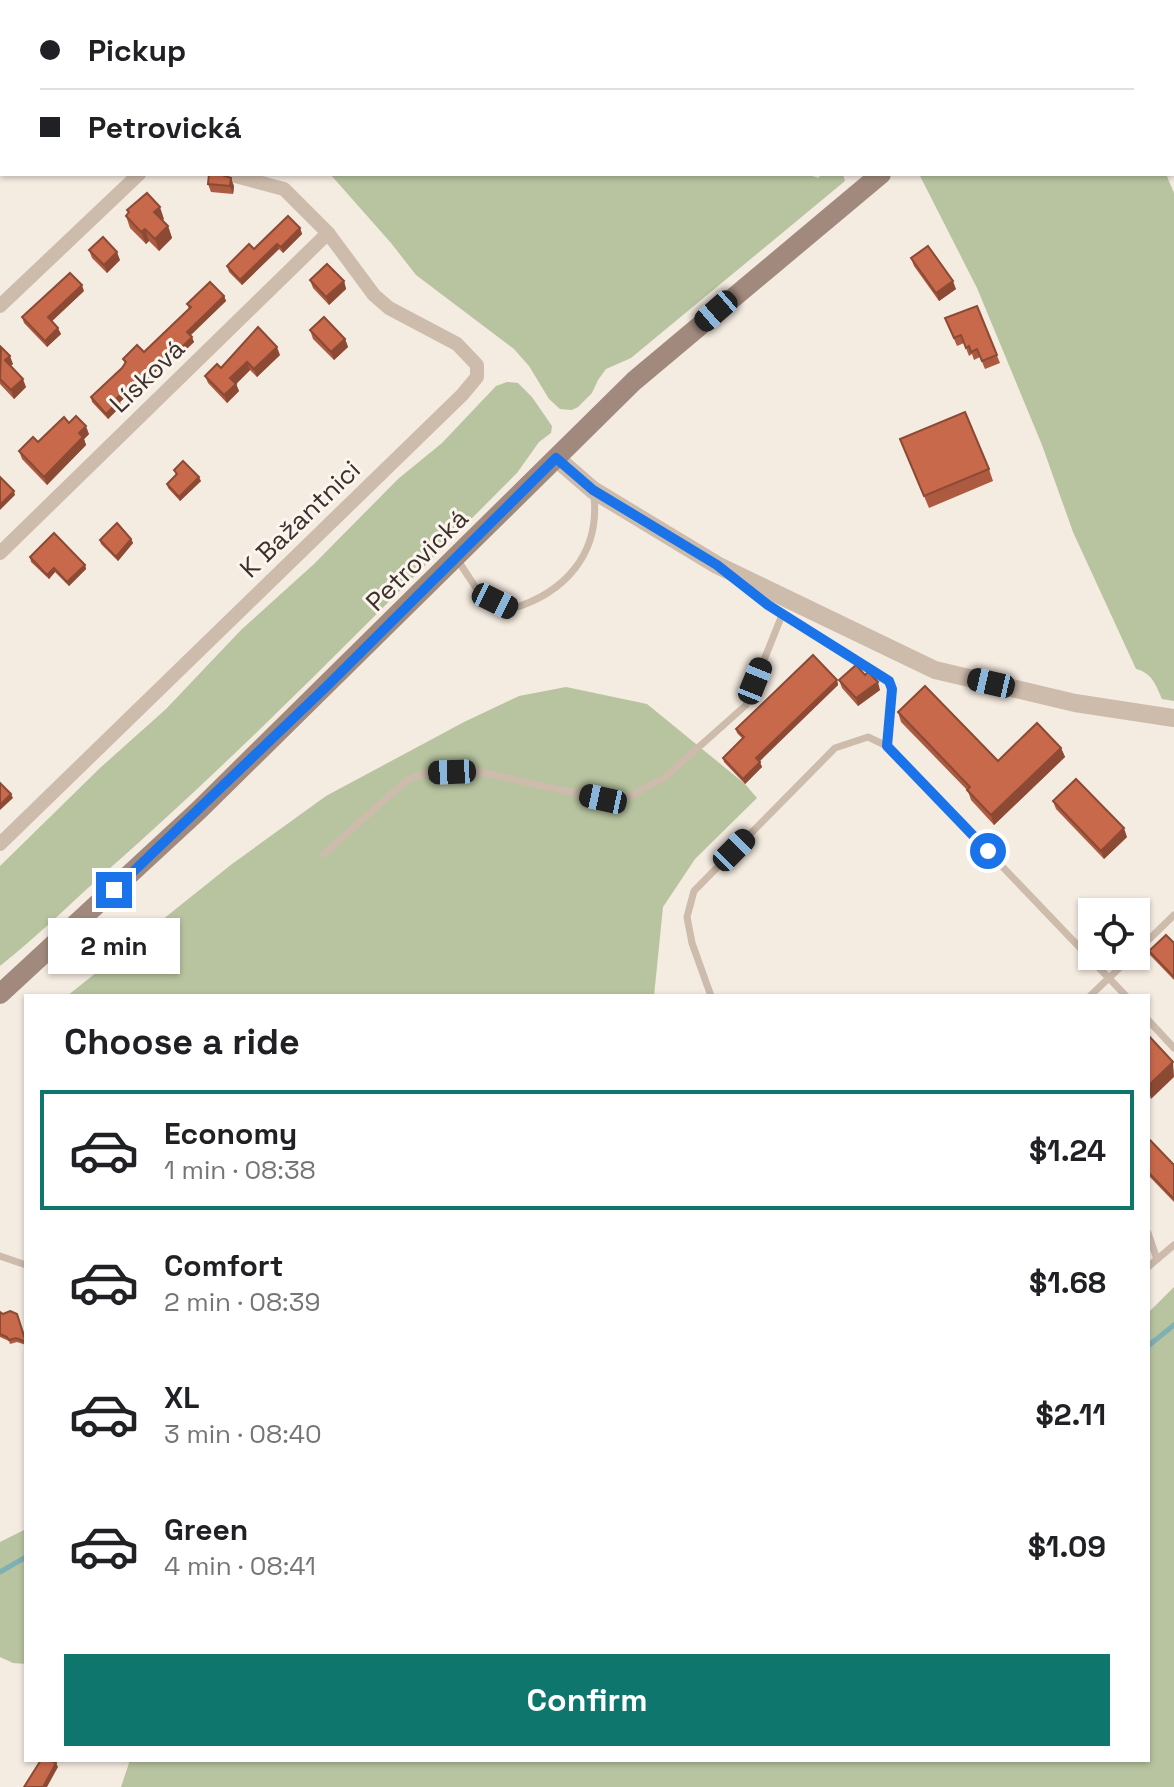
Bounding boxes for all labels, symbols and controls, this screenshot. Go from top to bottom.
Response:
text: Pickup [88,31,186,70]
text: Petrovická [88,108,242,147]
car [690,286,742,336]
street label: Lísková [102,332,192,420]
street label: K Bažantnici [232,453,368,585]
street label: Petrovická [358,501,476,619]
car [468,580,522,622]
car [735,654,775,708]
car [965,666,1017,700]
car [428,759,476,785]
car [577,782,629,816]
car [709,825,759,875]
route start [970,833,1006,869]
route end [96,872,132,908]
map controls [1078,898,1150,970]
button: locate [1078,898,1150,970]
callout: 2 min [48,918,180,974]
text: 2 min [80,929,148,963]
text: Choose a ride [64,1019,300,1065]
icon: car [68,1114,140,1186]
text: Economy [164,1114,297,1153]
text: $1.24 [1029,1131,1106,1170]
text: 1 min · 08:38 [164,1153,316,1187]
icon: car [68,1246,140,1318]
text: Comfort [164,1246,283,1285]
text: $1.68 [1029,1263,1106,1302]
text: 2 min · 08:39 [164,1285,320,1319]
icon: car [68,1378,140,1450]
text: XL [164,1378,200,1417]
text: $2.11 [1036,1395,1106,1434]
text: 3 min · 08:40 [164,1417,322,1451]
icon: car [68,1510,140,1582]
text: Green [164,1510,248,1549]
text: $1.09 [1028,1527,1106,1566]
text: 4 min · 08:41 [164,1549,316,1583]
button: Confirm [64,1654,1110,1746]

